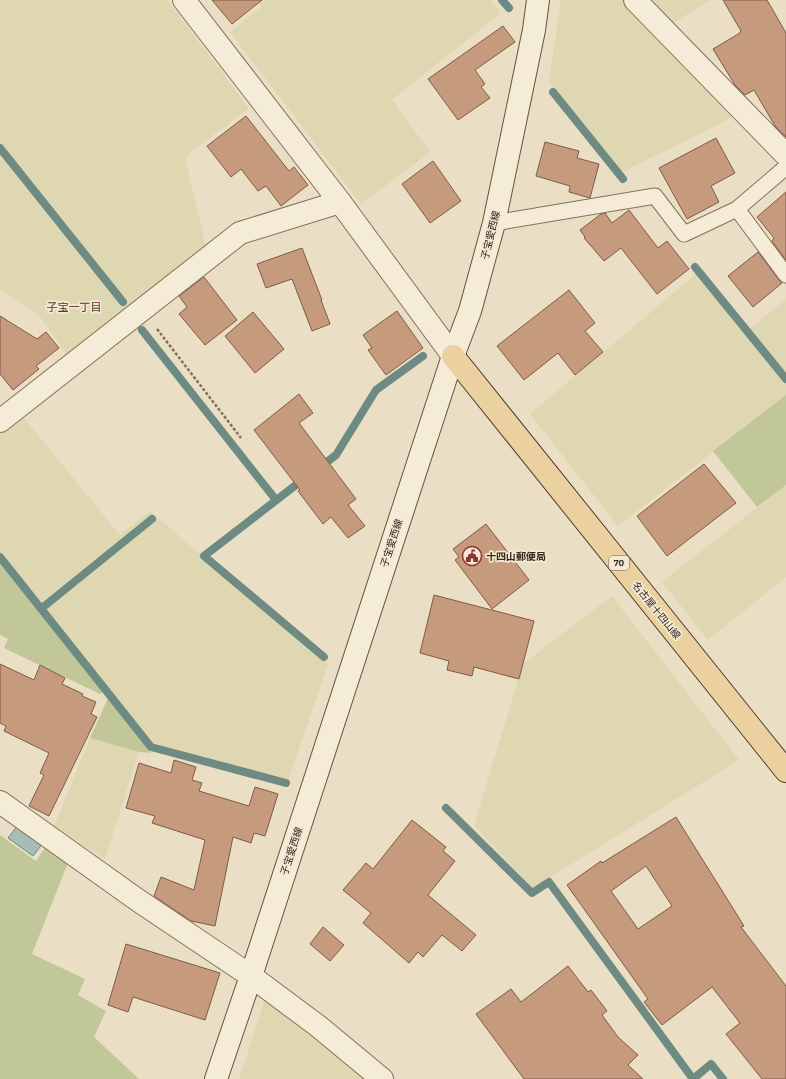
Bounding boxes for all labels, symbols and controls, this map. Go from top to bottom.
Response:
street label: 子宝愛西線 [479,210,503,261]
district label: 子宝一丁目 [47,301,102,314]
street label: 子宝愛西線 [379,518,405,569]
public building icon: 十四山郵便局 [461,545,483,567]
place label: 十四山郵便局 [486,551,546,563]
road number: 70 [609,556,629,570]
street label: 名古屋十四山線 [630,580,683,642]
street label: 子宝愛西線 [279,826,305,877]

